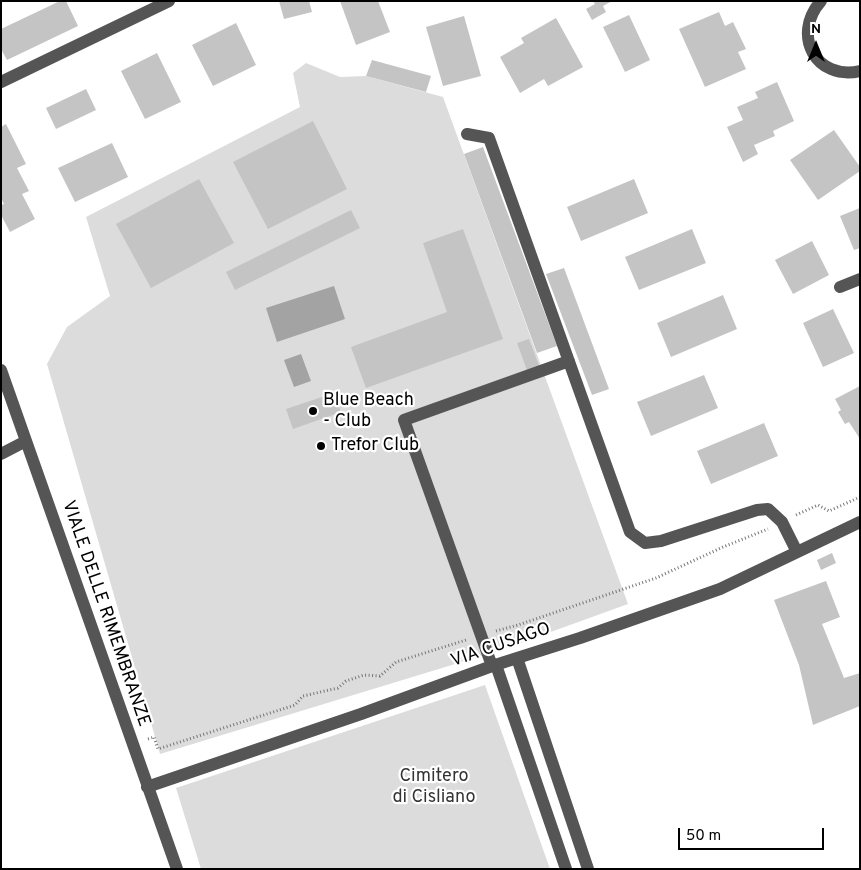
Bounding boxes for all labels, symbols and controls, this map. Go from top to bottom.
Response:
north arrow [791,20,841,70]
text: N [811,21,821,38]
place label: Blue Beach - Club [323,390,414,432]
marker: Blue Beach - Club [307,405,319,417]
place label: Trefor Club [331,435,419,457]
marker: Trefor Club [315,440,327,452]
street label: VIALE DELLE RIMEMBRANZE [56,498,154,730]
street label: VIA CUSAGO [448,619,554,673]
park label: Cimitero di Cisliano [392,766,476,809]
scale bar [681,818,827,850]
text: 50 m [686,827,721,846]

